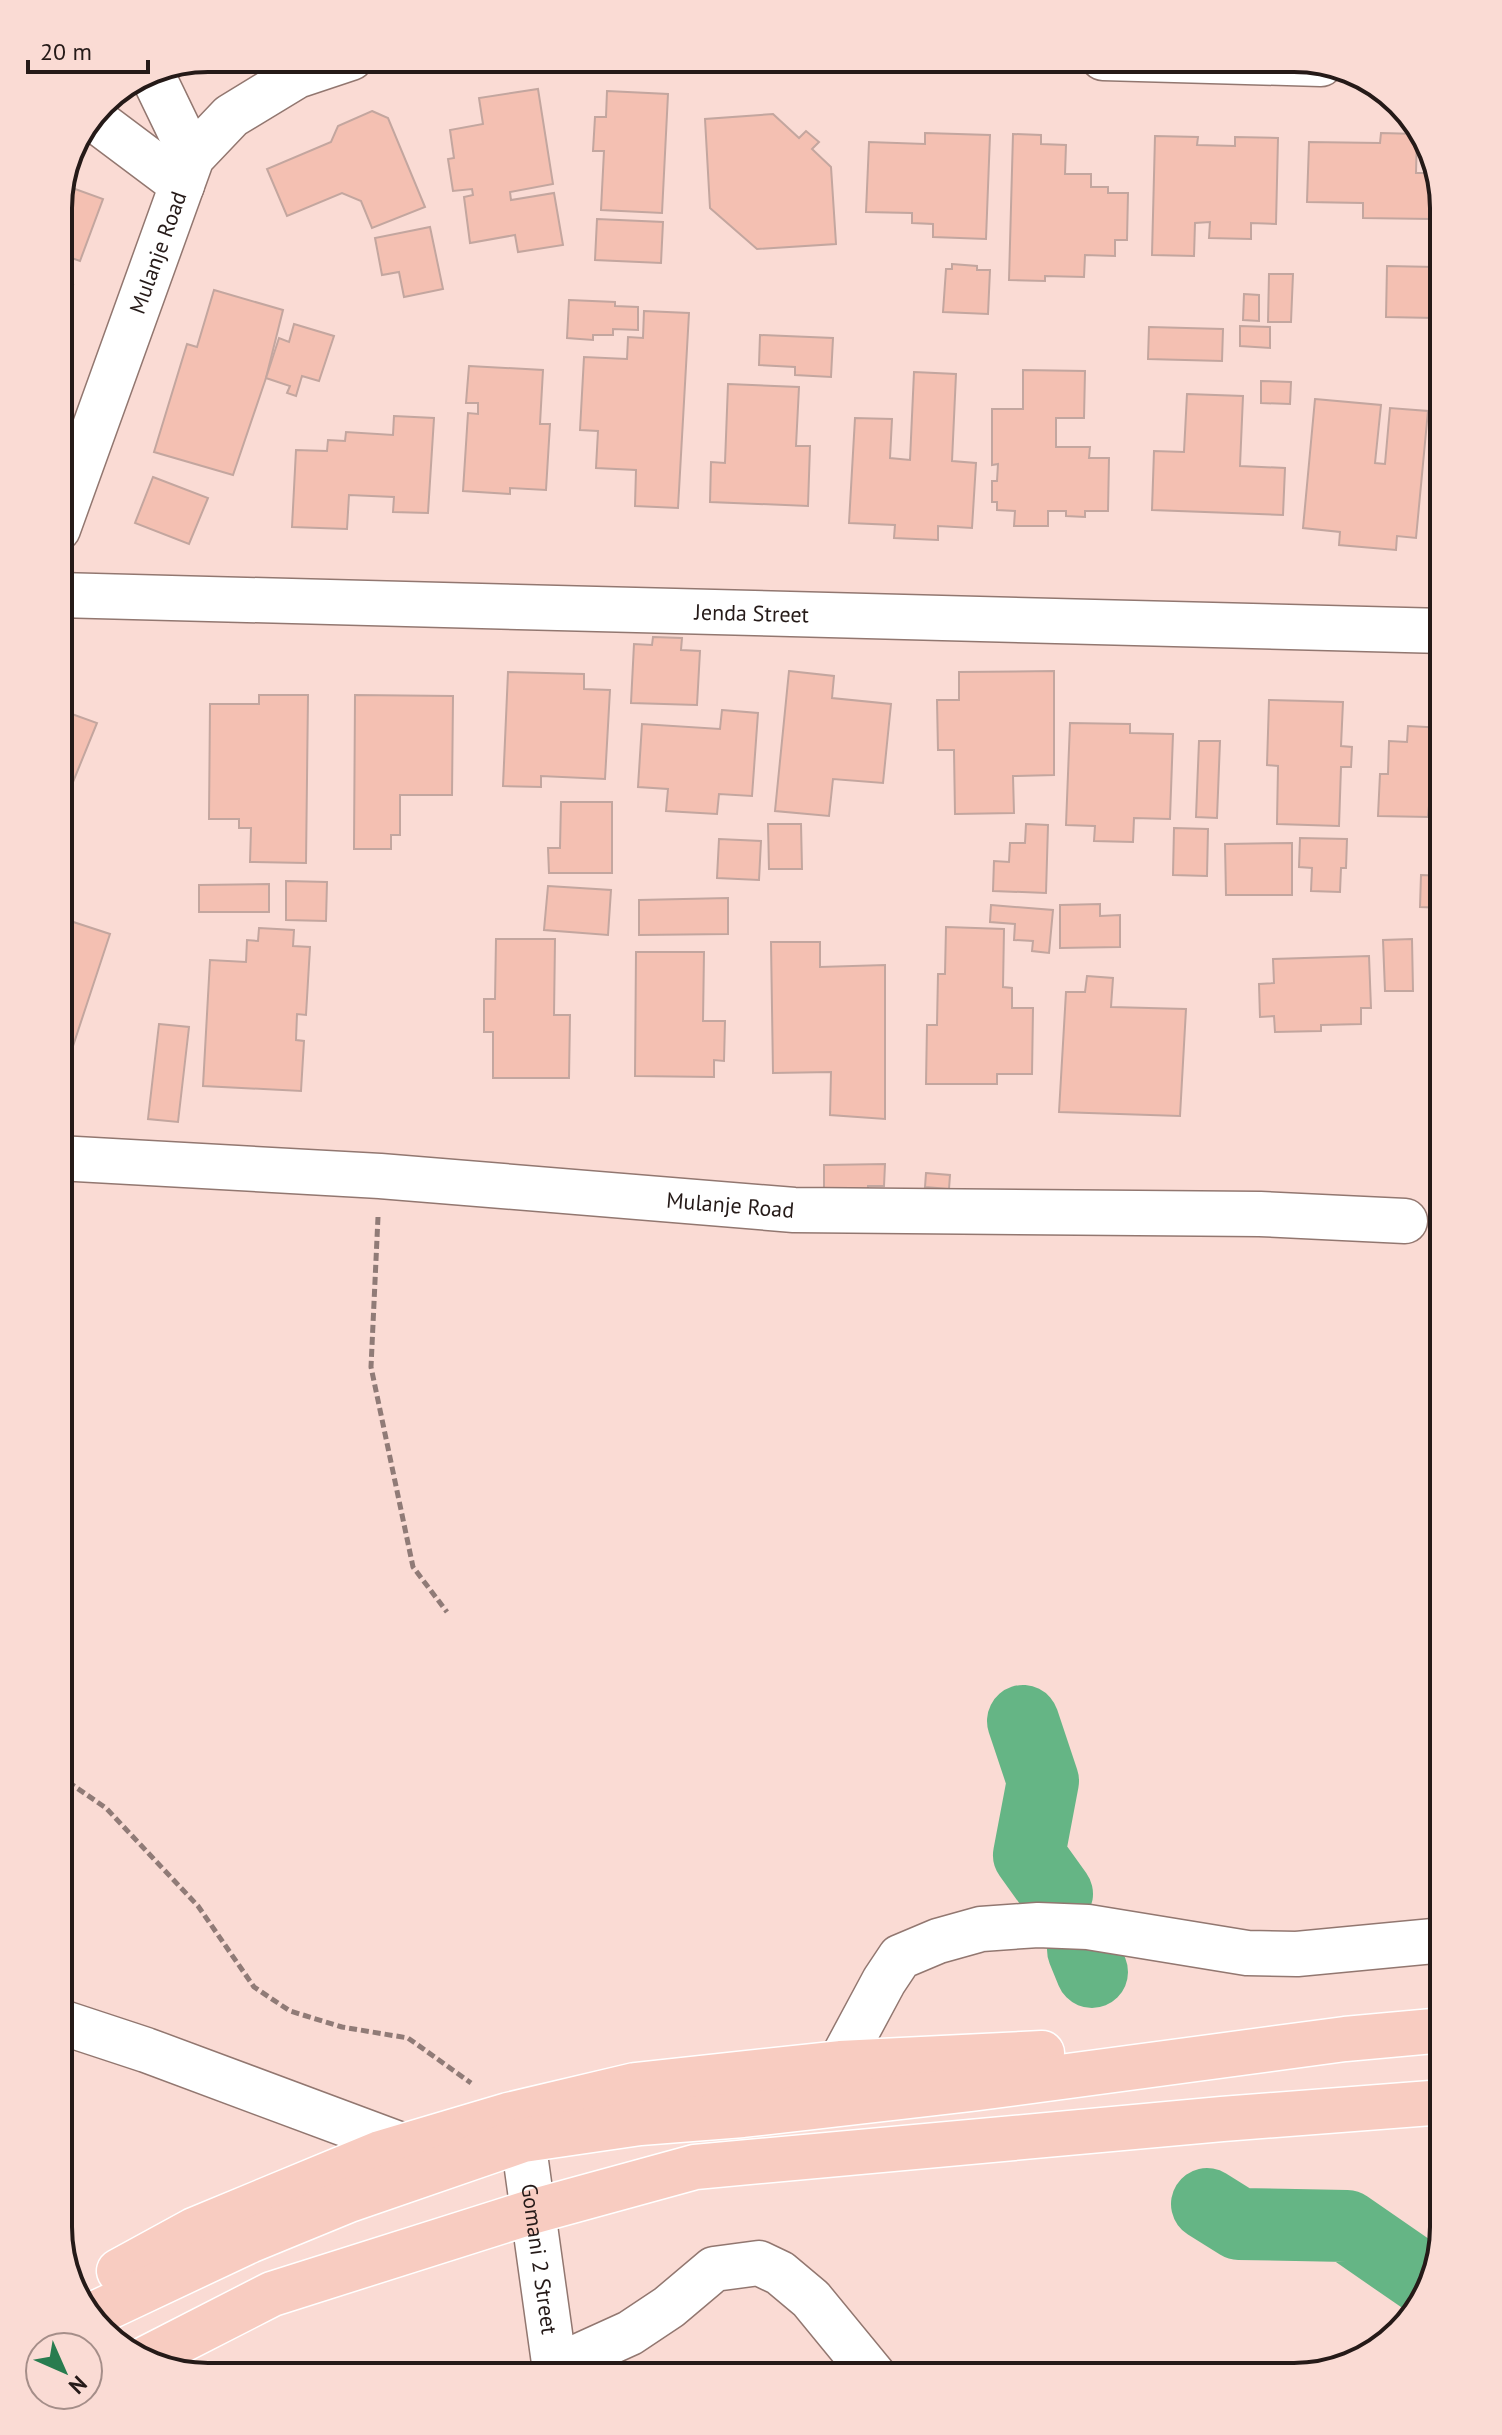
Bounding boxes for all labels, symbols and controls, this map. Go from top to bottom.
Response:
scale bar [28,24,148,74]
text: 20 m [40,36,92,67]
street label: Mulanje Road [123,187,193,317]
street label: Jenda Street [693,598,810,629]
street label: Mulanje Road [665,1186,795,1224]
street label: Gomani 2 Street [515,2182,564,2337]
north arrow [24,2331,104,2411]
text: N [63,2370,93,2400]

